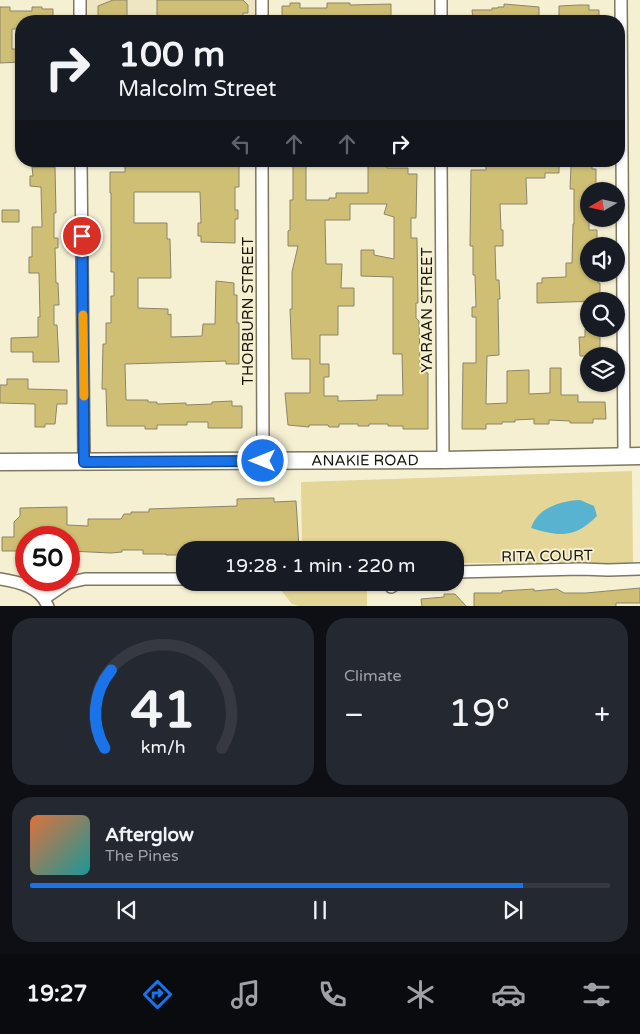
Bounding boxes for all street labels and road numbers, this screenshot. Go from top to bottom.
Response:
street label: THORBURN STREET [239,237,257,385]
street label: YARAAN STREET [418,247,436,373]
street label: ANAKIE ROAD [311,451,419,470]
street label: RITA COURT [501,546,593,566]

